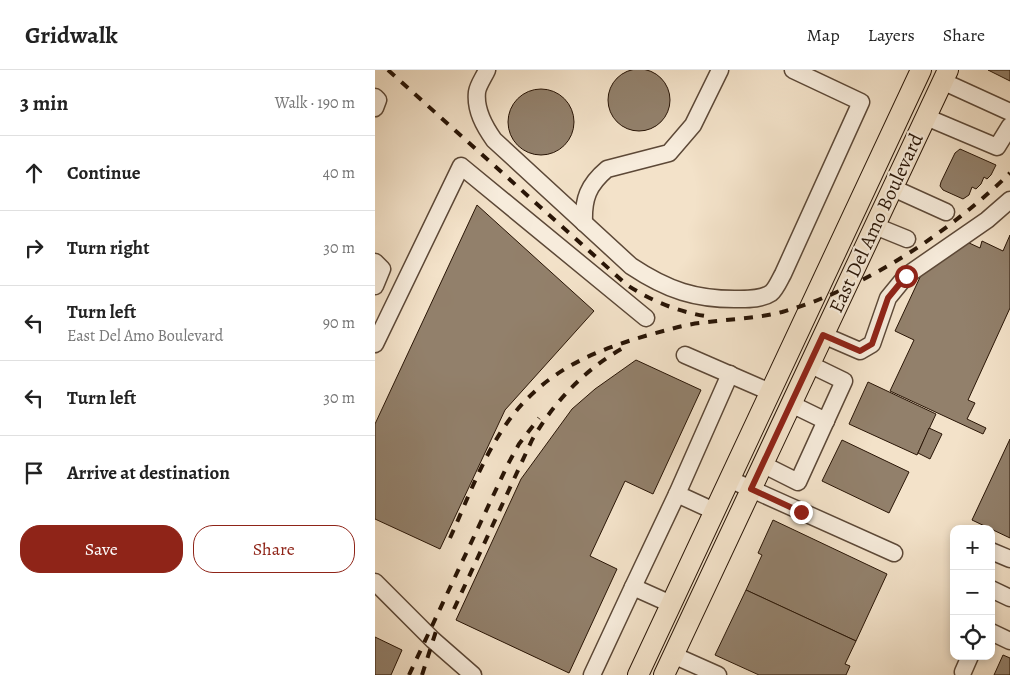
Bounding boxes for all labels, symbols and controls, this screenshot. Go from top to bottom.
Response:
text: Gridwalk [25,19,118,51]
text: Map [807,23,840,47]
text: Layers [868,23,915,47]
text: Share [943,23,985,47]
text: 3 min [20,89,68,117]
text: Walk · 190 m [275,92,355,114]
street label: East Del Amo Boulevard [822,128,930,317]
icon: ahead [20,159,48,187]
text: Continue [67,160,141,186]
text: 40 m [323,162,355,184]
icon: right [20,234,48,262]
text: Turn right [67,235,149,261]
text: 30 m [323,237,355,259]
route start [895,265,918,288]
text: Turn left [67,299,136,325]
icon: left [20,309,48,337]
text: 90 m [323,312,355,334]
text: East Del Amo Boulevard [67,325,223,347]
icon: left [20,384,48,412]
text: Turn left [67,385,136,411]
text: 30 m [323,387,355,409]
icon: arrive [20,459,48,487]
text: Arrive at destination [67,460,230,486]
route end [790,501,813,524]
button: Save [20,525,183,573]
button: Share [193,525,355,573]
map controls [950,525,995,660]
button: + [950,525,995,570]
button: − [950,570,995,615]
button: locate [950,615,995,660]

